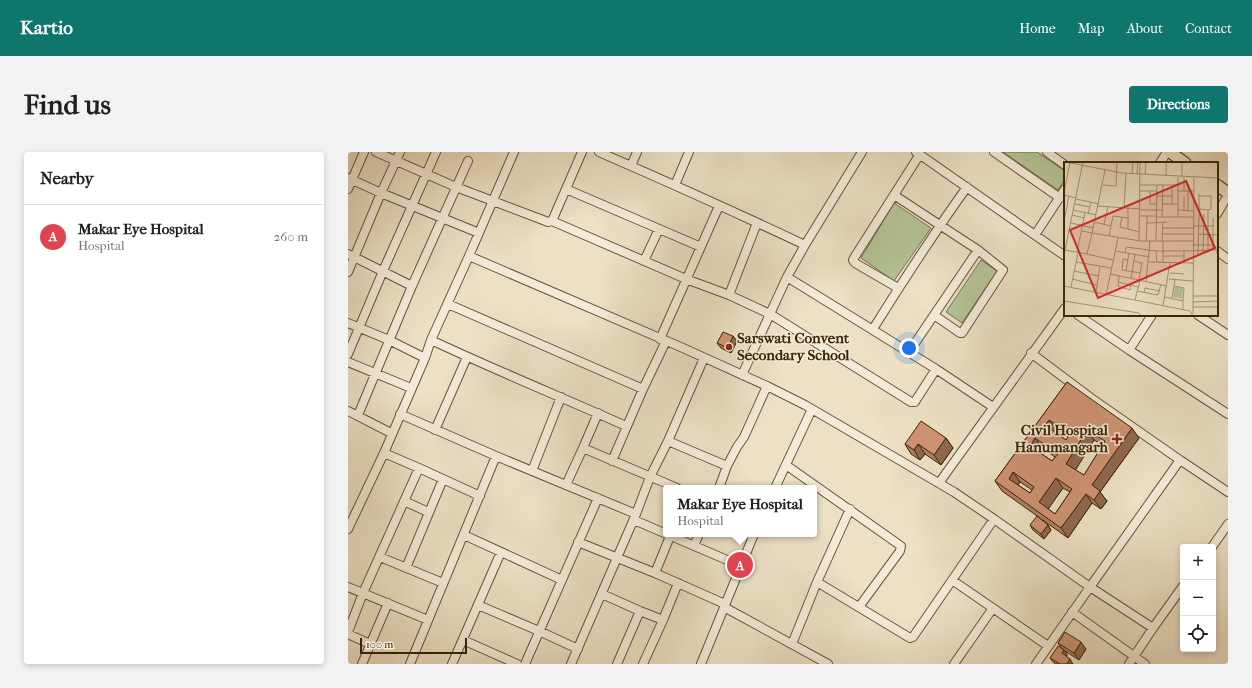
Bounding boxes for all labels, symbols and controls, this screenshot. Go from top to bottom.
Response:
text: Kartio [20,17,73,39]
text: Home [1019,20,1056,37]
text: Map [1078,20,1105,37]
text: About [1127,20,1163,37]
text: Contact [1185,20,1232,37]
button: Directions [1129,86,1228,123]
text: Find us [24,88,111,121]
inset map [1064,162,1218,316]
text: Nearby [40,168,94,188]
text: Makar Eye Hospital [78,220,204,238]
text: A [49,229,57,244]
text: 260 m [274,229,308,244]
text: Hospital [78,238,125,253]
place label: Sarswati Convent Secondary School [737,329,850,364]
your location [899,338,919,358]
marker: Sarswati Convent Secondary School [724,342,734,352]
place label: Civil Hospital Hanumangarh [1014,421,1109,456]
marker: Civil Hospital Hanumangarh [1111,433,1123,445]
popup [663,485,817,537]
text: Makar Eye Hospital [677,495,803,513]
text: Hospital [677,513,724,528]
map controls [1180,544,1216,652]
button: + [1180,544,1216,580]
pin: A [727,550,753,580]
button: − [1180,580,1216,616]
button: locate [1180,616,1216,652]
scale bar [360,636,467,655]
text: 100 m [366,638,394,651]

